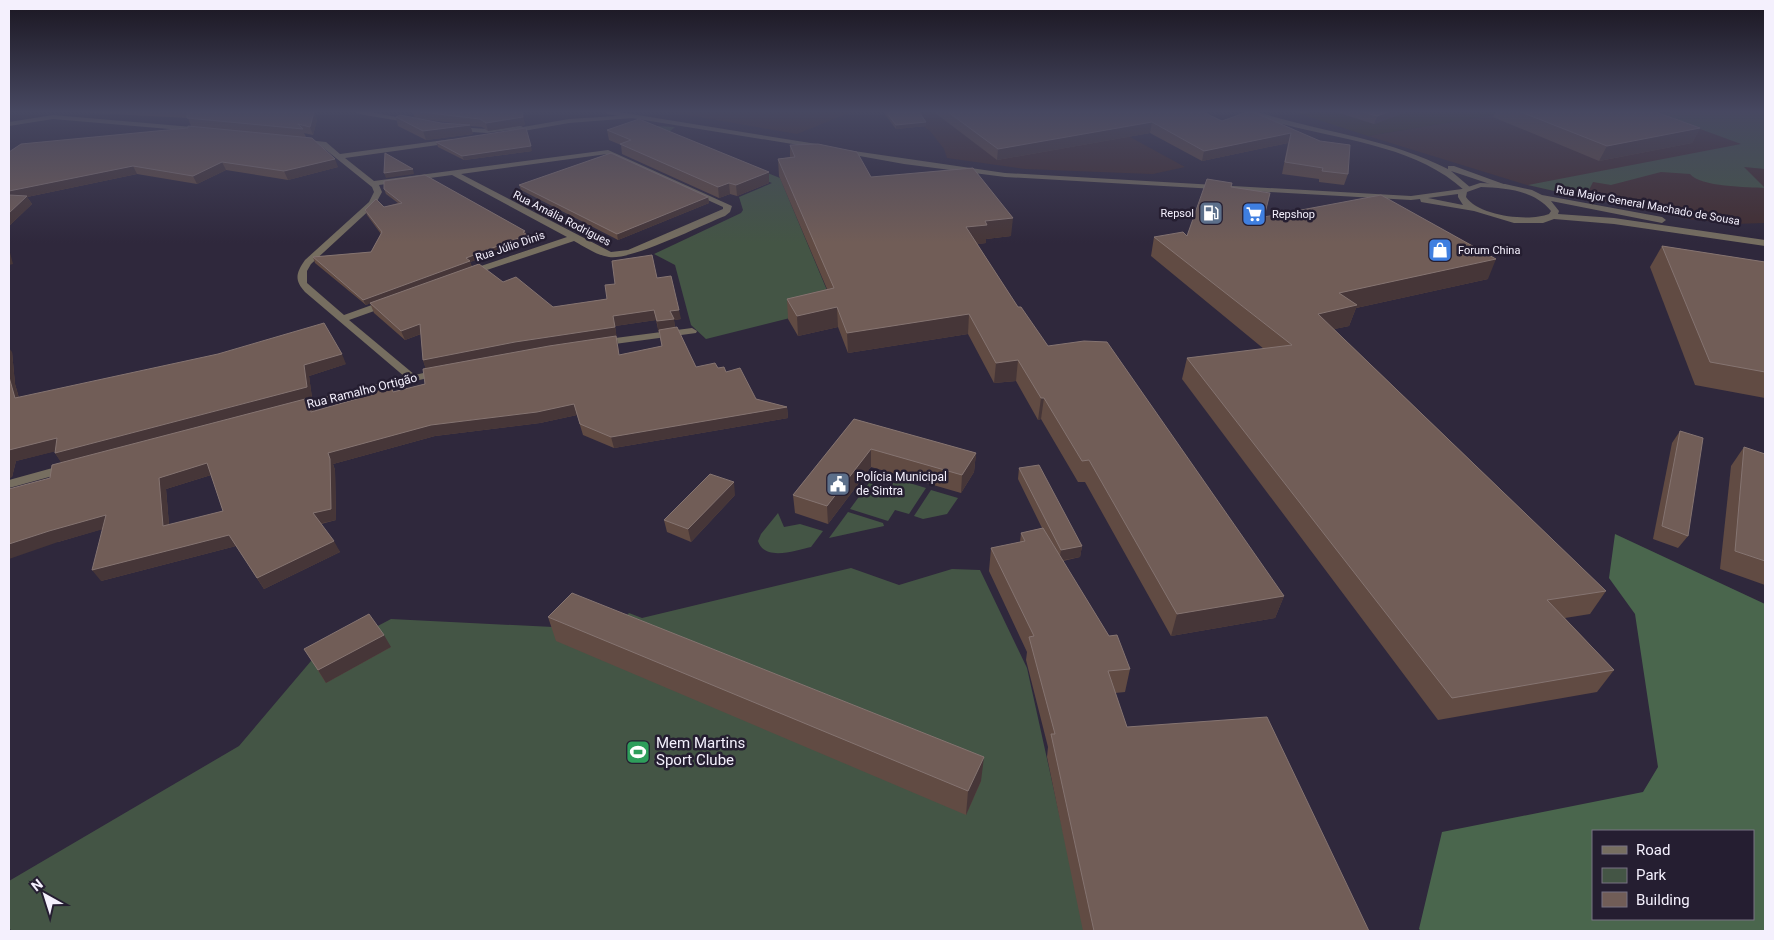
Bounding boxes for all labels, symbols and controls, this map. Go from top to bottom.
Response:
street label: Rua Major General Machado de Sousa [1555,183,1741,228]
street label: Rua Amália Rodrigues [511,188,613,249]
fuel station icon: Repsol [1198,200,1224,226]
supermarket icon: Repshop [1241,201,1267,227]
place label: Repsol [1161,207,1194,220]
place label: Repshop [1272,208,1315,221]
street label: Rua Júlio Dinis [474,228,547,264]
shop icon: Forum China [1427,237,1453,263]
place label: Forum China [1458,244,1520,257]
street label: Rua Ramalho Ortigão [305,370,419,412]
place label: Polícia Municipal de Sintra [856,470,947,498]
public building icon: Polícia Municipal de Sintra [825,471,851,497]
place label: Mem Martins Sport Clube [656,734,745,769]
sports icon: Mem Martins Sport Clube [625,739,651,765]
legend [1592,830,1754,920]
text: Road [1636,841,1670,859]
text: Park [1636,866,1667,884]
north arrow [20,870,70,920]
text: N [28,876,46,894]
text: Building [1636,891,1690,909]

